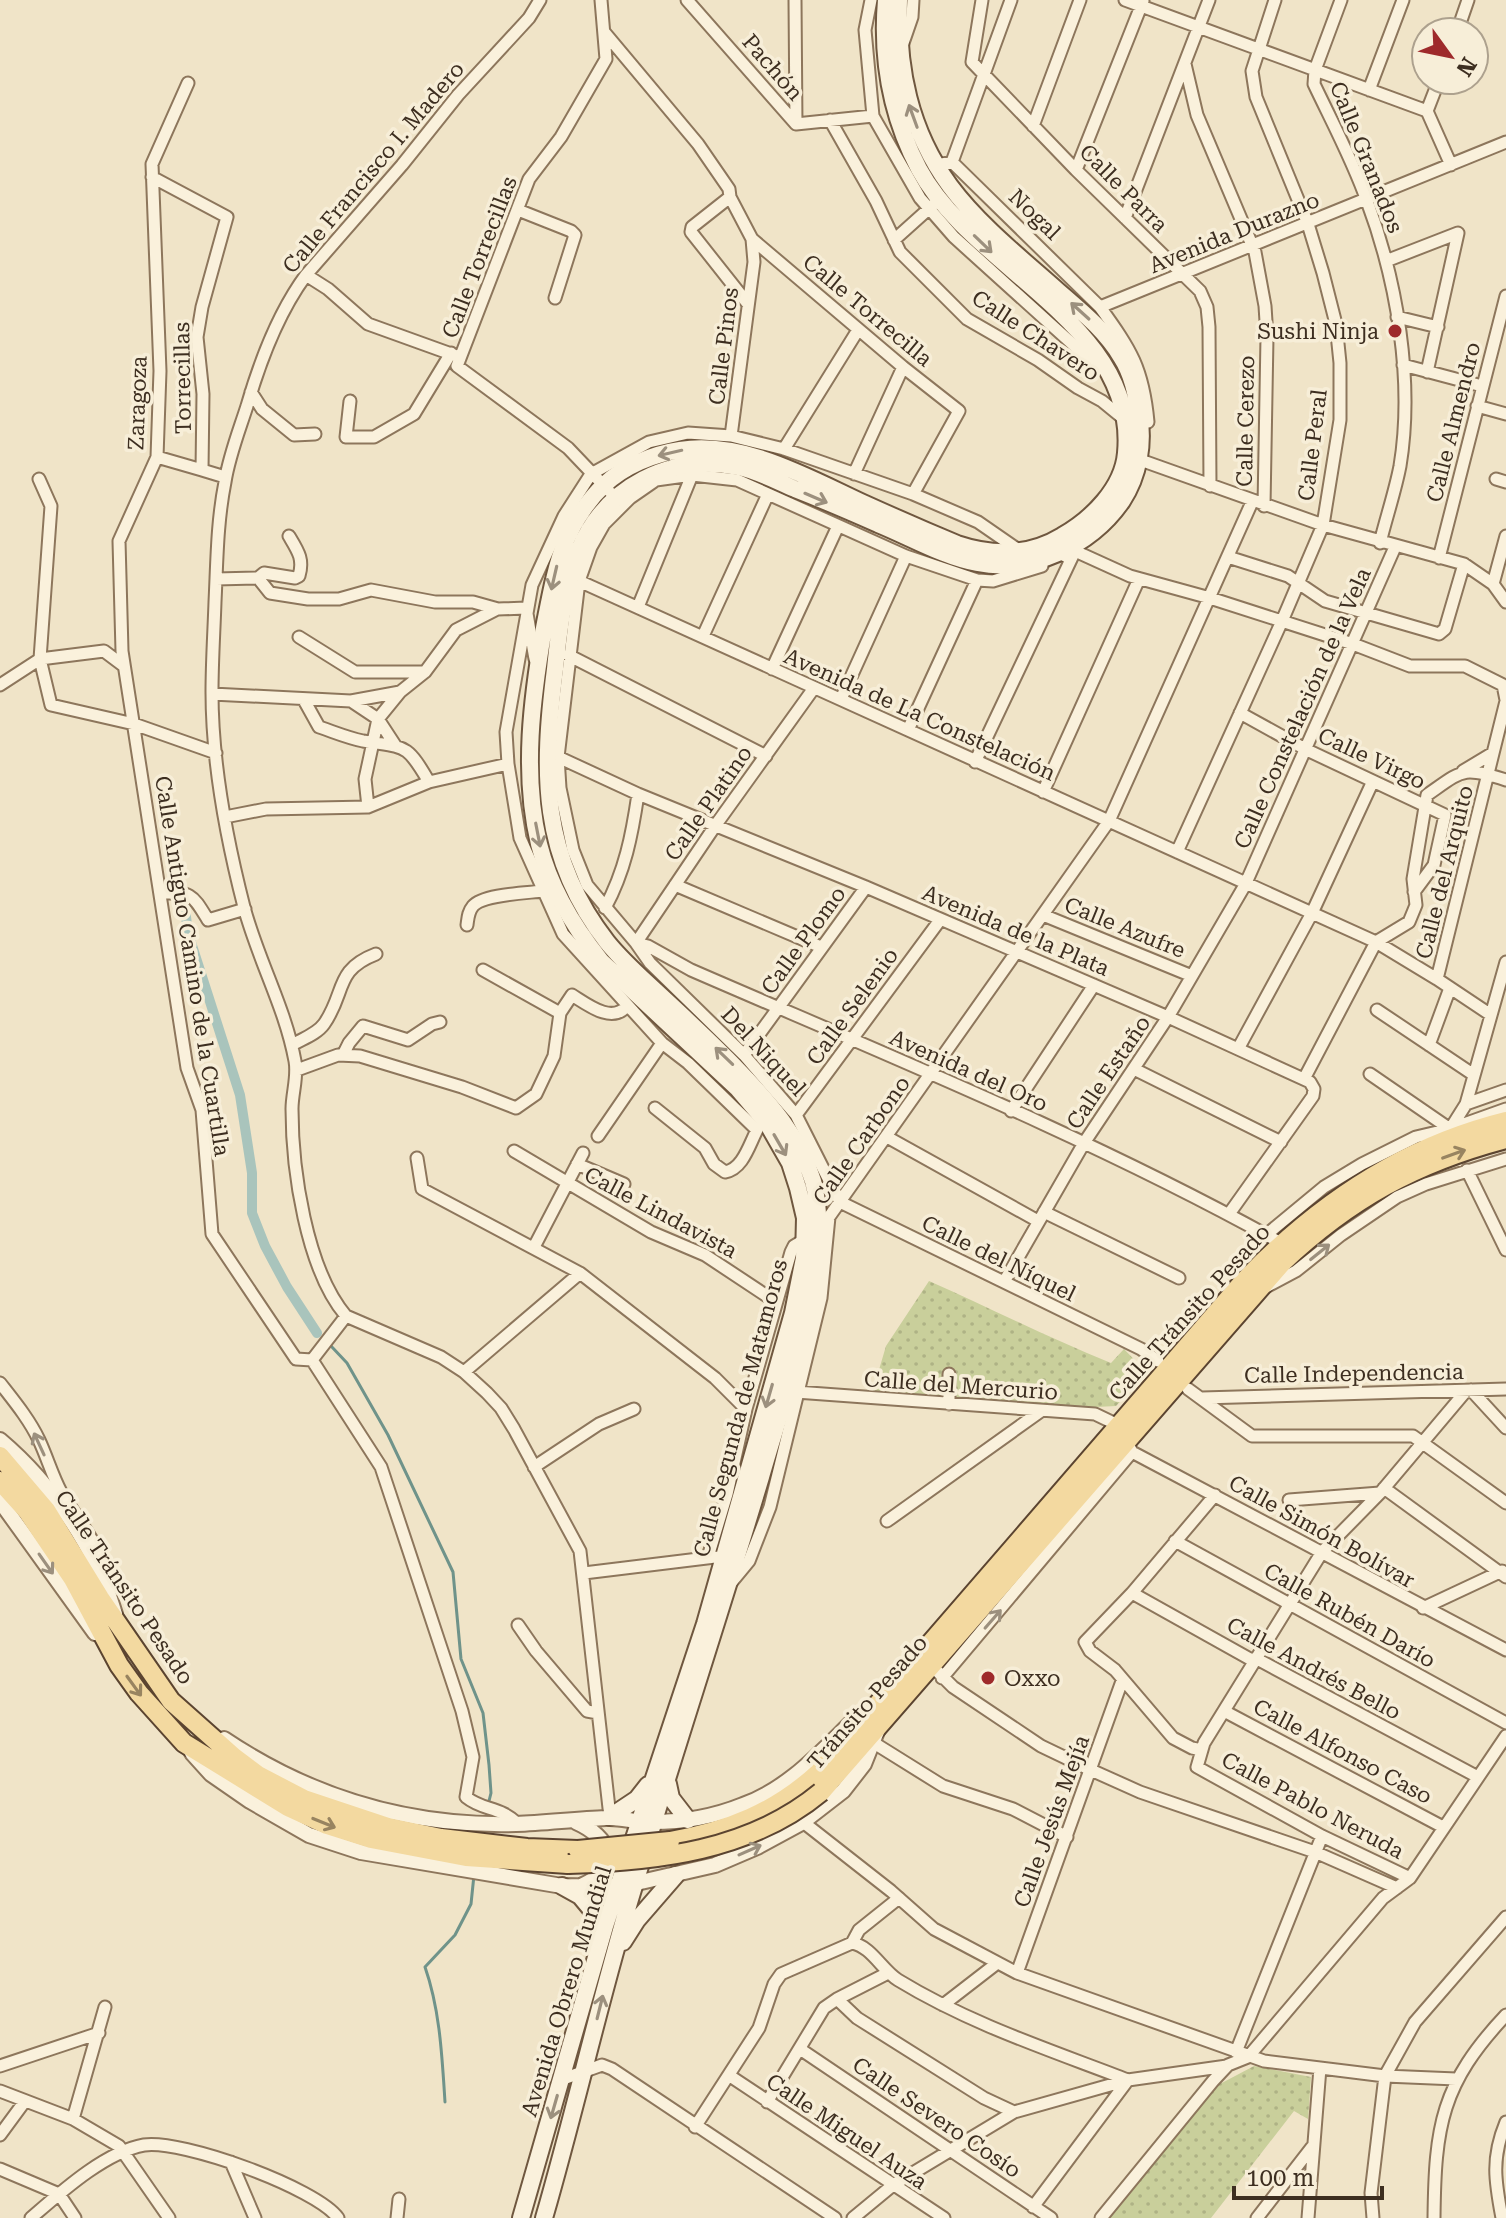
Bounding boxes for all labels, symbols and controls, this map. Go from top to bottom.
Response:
north arrow [1410,16,1490,96]
street label: Pachón [737,29,808,106]
text: N [1451,53,1481,81]
street label: Calle Francisco I. Madero [278,56,469,278]
street label: Calle Granados [1325,78,1408,236]
one-way arrow [905,104,919,129]
street label: Calle Parra [1074,139,1173,238]
street label: Calle Torrecillas [437,173,522,342]
street label: Nogal [1004,184,1066,245]
street label: Avenida Durazno [1145,187,1323,278]
one-way arrow [973,234,993,253]
street label: Calle Torrecilla [798,249,937,372]
street label: Calle Chavero [967,285,1104,386]
street label: Calle Pinos [704,286,743,406]
one-way arrow [1070,301,1090,320]
place label: Sushi Ninja [1257,319,1379,344]
street label: Torrecillas [169,322,196,434]
marker: Sushi Ninja [1386,322,1404,340]
street label: Calle Almendro [1421,339,1485,505]
street label: Zaragoza [123,355,152,451]
street label: Calle Cerezo [1232,355,1259,487]
street label: Calle Peral [1293,388,1332,502]
one-way arrow [658,446,684,461]
one-way arrow [803,491,828,506]
street label: Calle Constelación de la Vela [1229,564,1376,852]
one-way arrow [546,565,561,590]
street label: Avenida de La Constelación [780,643,1059,786]
street label: Calle Virgo [1314,723,1429,794]
street label: Calle Platino [660,741,757,865]
street label: Calle Antiguo Camino de la Cuartilla [150,774,235,1158]
street label: Calle del Arquito [1411,783,1478,961]
one-way arrow [532,822,547,848]
street label: Avenida de la Plata [919,880,1113,981]
street label: Calle Plomo [756,882,851,999]
street label: Calle Azufre [1061,892,1189,963]
street label: Calle Selenio [802,943,903,1070]
street label: Del Niquel [716,1002,811,1101]
street label: Calle Estaño [1061,1011,1156,1134]
street label: Avenida del Oro [886,1024,1052,1116]
one-way arrow [715,1047,734,1066]
street label: Calle Carbono [808,1071,915,1209]
one-way arrow [772,1133,788,1156]
one-way arrow [1441,1145,1466,1160]
street label: Calle Lindavista [580,1162,742,1263]
street label: Calle del Níquel [918,1210,1080,1307]
street label: Calle Tránsito Pesado [1104,1219,1275,1406]
one-way arrow [1309,1243,1330,1260]
street label: Calle Segunda de Matamoros [689,1256,792,1560]
street label: Calle Independencia [1244,1359,1464,1388]
street label: Calle del Mercurio [863,1366,1059,1405]
one-way arrow [761,1383,775,1408]
one-way arrow [31,1432,46,1456]
street label: Calle Simón Bolívar [1225,1470,1419,1593]
street label: Calle Tránsito Pesado [50,1486,199,1689]
one-way arrow [38,1552,54,1574]
street label: Calle Rubén Darío [1260,1558,1440,1673]
one-way arrow [984,1609,1002,1629]
street label: Calle Andrés Bello [1223,1612,1405,1725]
street label: Tránsito Pesado [802,1630,932,1774]
place label: Oxxo [1004,1666,1061,1691]
marker: Oxxo [979,1669,997,1687]
one-way arrow [125,1675,142,1696]
street label: Calle Alfonso Caso [1249,1694,1436,1809]
street label: Calle Jesús Mejía [1009,1732,1094,1911]
street label: Calle Pablo Neruda [1217,1747,1408,1864]
one-way arrow [311,1817,336,1832]
one-way arrow [738,1842,762,1857]
street label: Avenida Obrero Mundial [516,1863,617,2120]
one-way arrow [594,1995,609,2021]
street label: Calle Severo Cosío [848,2052,1026,2183]
street label: Calle Miguel Auza [762,2068,932,2195]
one-way arrow [546,2093,561,2119]
scale bar [1234,2150,1382,2200]
text: 100 m [1246,2164,1314,2192]

